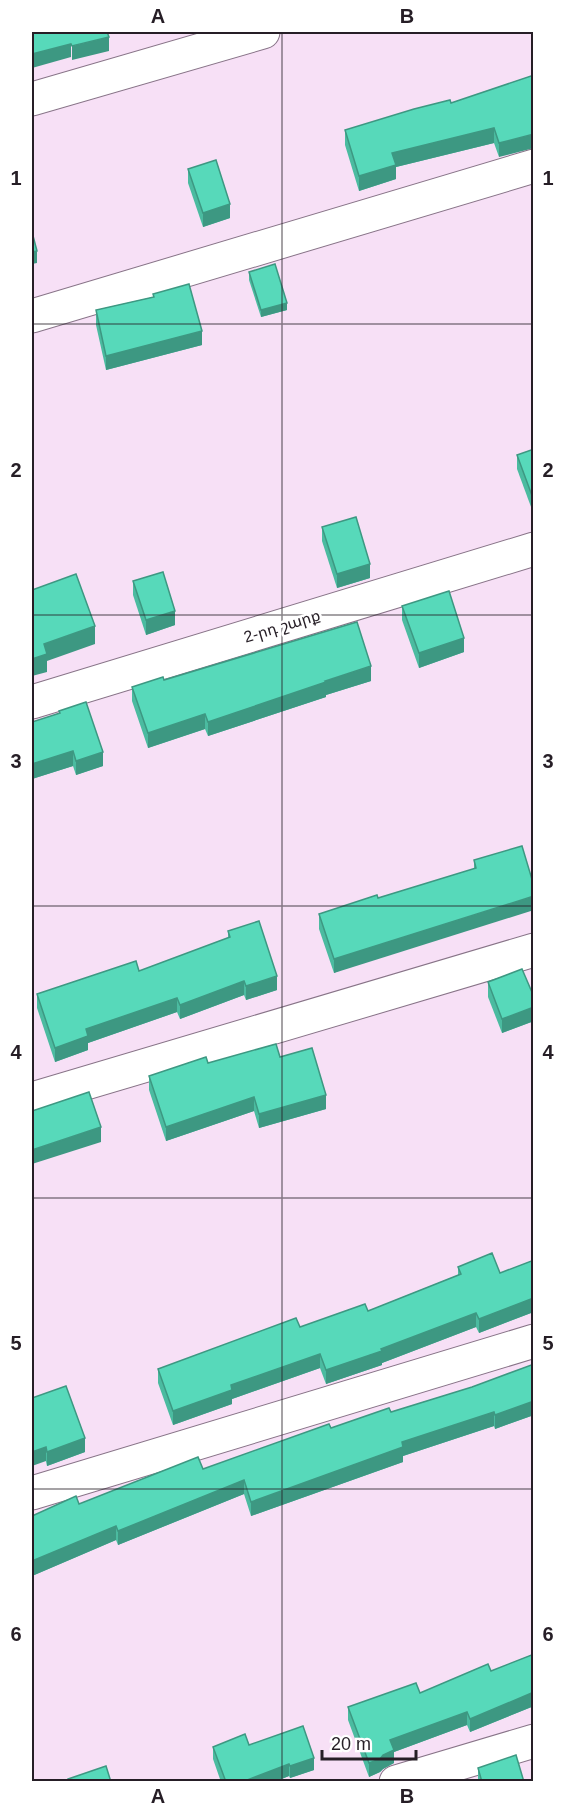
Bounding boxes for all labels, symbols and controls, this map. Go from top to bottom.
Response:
text: A [151,5,165,27]
text: B [400,5,414,27]
text: 1 [10,167,22,189]
text: 1 [542,167,554,189]
text: 2 [10,459,22,481]
text: 2 [542,459,554,481]
street label: 2-րդ շարք [242,606,323,647]
text: 3 [10,750,22,772]
text: 3 [542,750,554,772]
text: 4 [10,1041,22,1063]
text: 4 [542,1041,554,1063]
text: 5 [10,1332,22,1354]
text: 5 [542,1332,554,1354]
text: 6 [10,1623,22,1645]
text: 6 [542,1623,554,1645]
scale bar [322,1723,416,1761]
text: 20 m [331,1734,371,1754]
text: A [151,1785,165,1807]
text: B [400,1785,414,1807]

